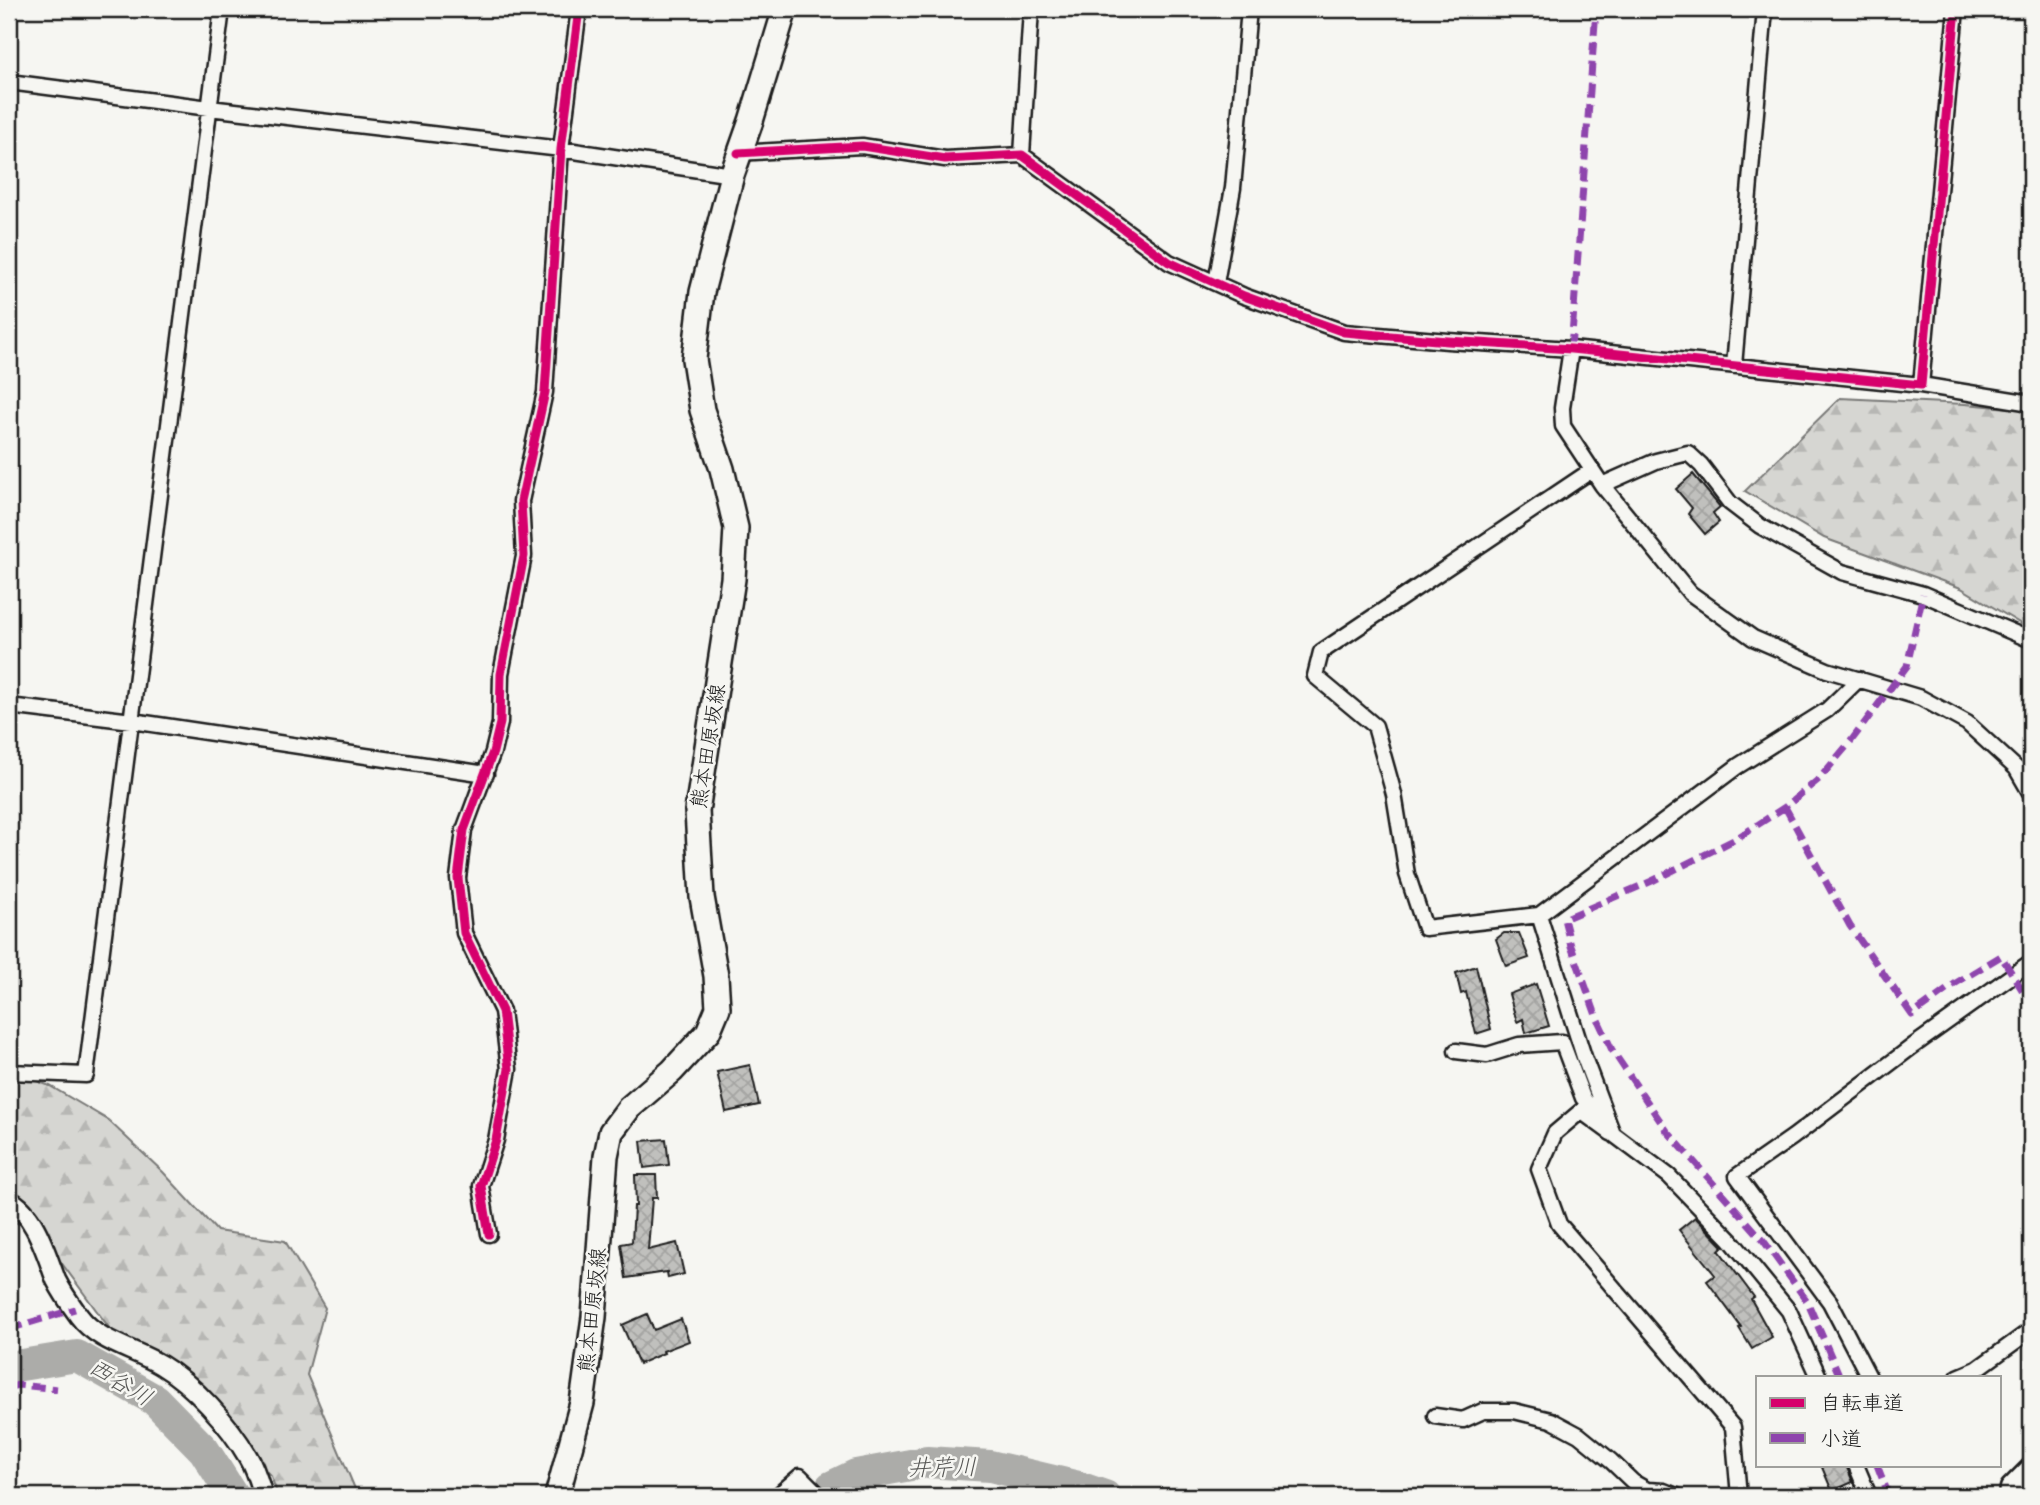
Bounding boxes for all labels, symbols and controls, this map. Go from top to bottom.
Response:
street label: 熊本田原坂線 [684,682,733,811]
street label: 熊本田原坂線 [571,1246,614,1374]
water label: 西谷川 [83,1351,158,1414]
legend [1756,1376,2002,1466]
text: 自転車道 [1820,1389,1904,1418]
text: 小道 [1820,1425,1862,1454]
water label: 井芹川 [907,1451,977,1485]

